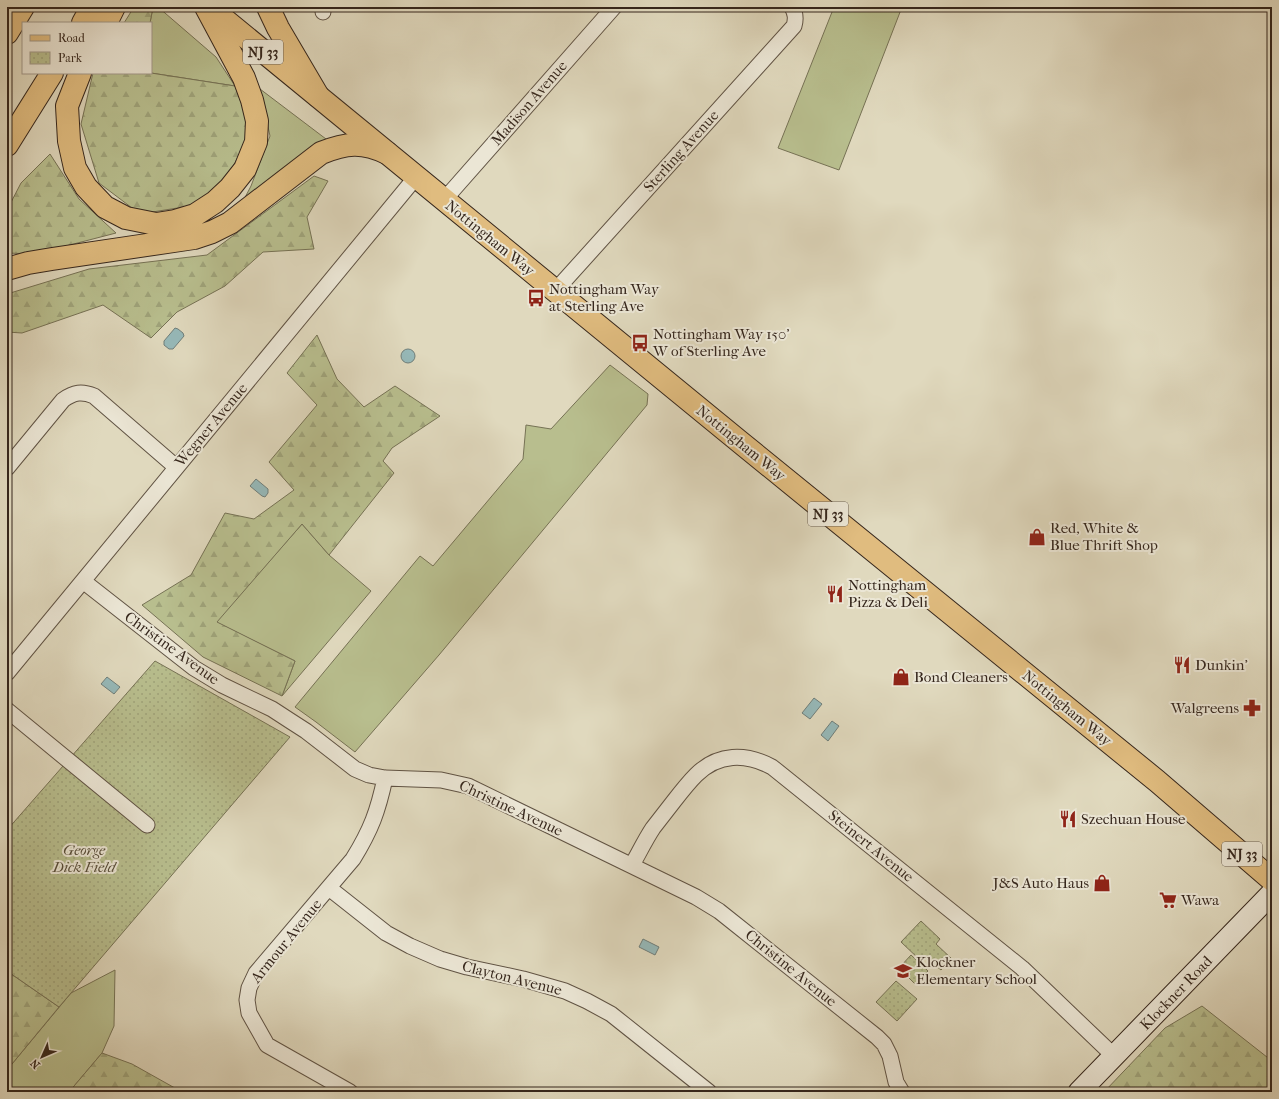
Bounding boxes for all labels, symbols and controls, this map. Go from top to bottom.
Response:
legend [22,22,152,74]
text: Road [58,31,85,45]
road number: NJ 33 [243,40,283,64]
text: Park [58,51,83,65]
street label: Madison Avenue [487,56,571,149]
street label: Sterling Avenue [640,106,723,196]
street label: Nottingham Way [442,196,539,280]
place label: Nottingham Way at Sterling Ave [549,280,660,315]
bus stop icon: Nottingham Way at Sterling Ave [526,288,546,308]
place label: Nottingham Way 150' W of Sterling Ave [652,325,789,360]
bus stop icon: Nottingham Way 150' W of Sterling Ave [630,333,650,353]
street label: Wegner Avenue [170,379,251,471]
street label: Nottingham Way [693,401,790,485]
road number: NJ 33 [808,502,848,526]
place label: Red, White & Blue Thrift Shop [1050,519,1158,554]
shop icon: Red, White & Blue Thrift Shop [1027,527,1047,547]
place label: Nottingham Pizza & Deli [848,576,928,611]
restaurant icon: Nottingham Pizza & Deli [825,584,845,604]
street label: Christine Avenue [121,608,223,689]
restaurant icon: Dunkin' [1172,655,1192,675]
place label: Dunkin' [1195,656,1248,674]
street label: Nottingham Way [1019,666,1116,750]
shop icon: Bond Cleaners [891,667,911,687]
place label: Bond Cleaners [914,668,1008,686]
pharmacy icon: Walgreens [1242,698,1262,718]
place label: Walgreens [1170,699,1239,717]
street label: Christine Avenue [456,776,566,840]
street label: Steinert Avenue [825,806,918,886]
restaurant icon: Szechuan House [1058,809,1078,829]
place label: Szechuan House [1081,810,1186,828]
park label: George Dick Field [52,841,118,876]
road number: NJ 33 [1222,842,1262,866]
shop icon: J&S Auto Haus [1092,873,1112,893]
place label: J&S Auto Haus [992,874,1089,892]
supermarket icon: Wawa [1158,890,1178,910]
place label: Wawa [1180,891,1220,909]
street label: Armour Avenue [246,895,326,987]
street label: Christine Avenue [742,926,841,1011]
street label: Klockner Road [1136,952,1216,1034]
place label: Klockner Elementary School [916,953,1037,988]
street label: Clayton Avenue [460,957,564,999]
school or university icon: Klockner Elementary School [893,961,913,981]
north arrow [22,1037,62,1077]
text: N [27,1056,43,1071]

